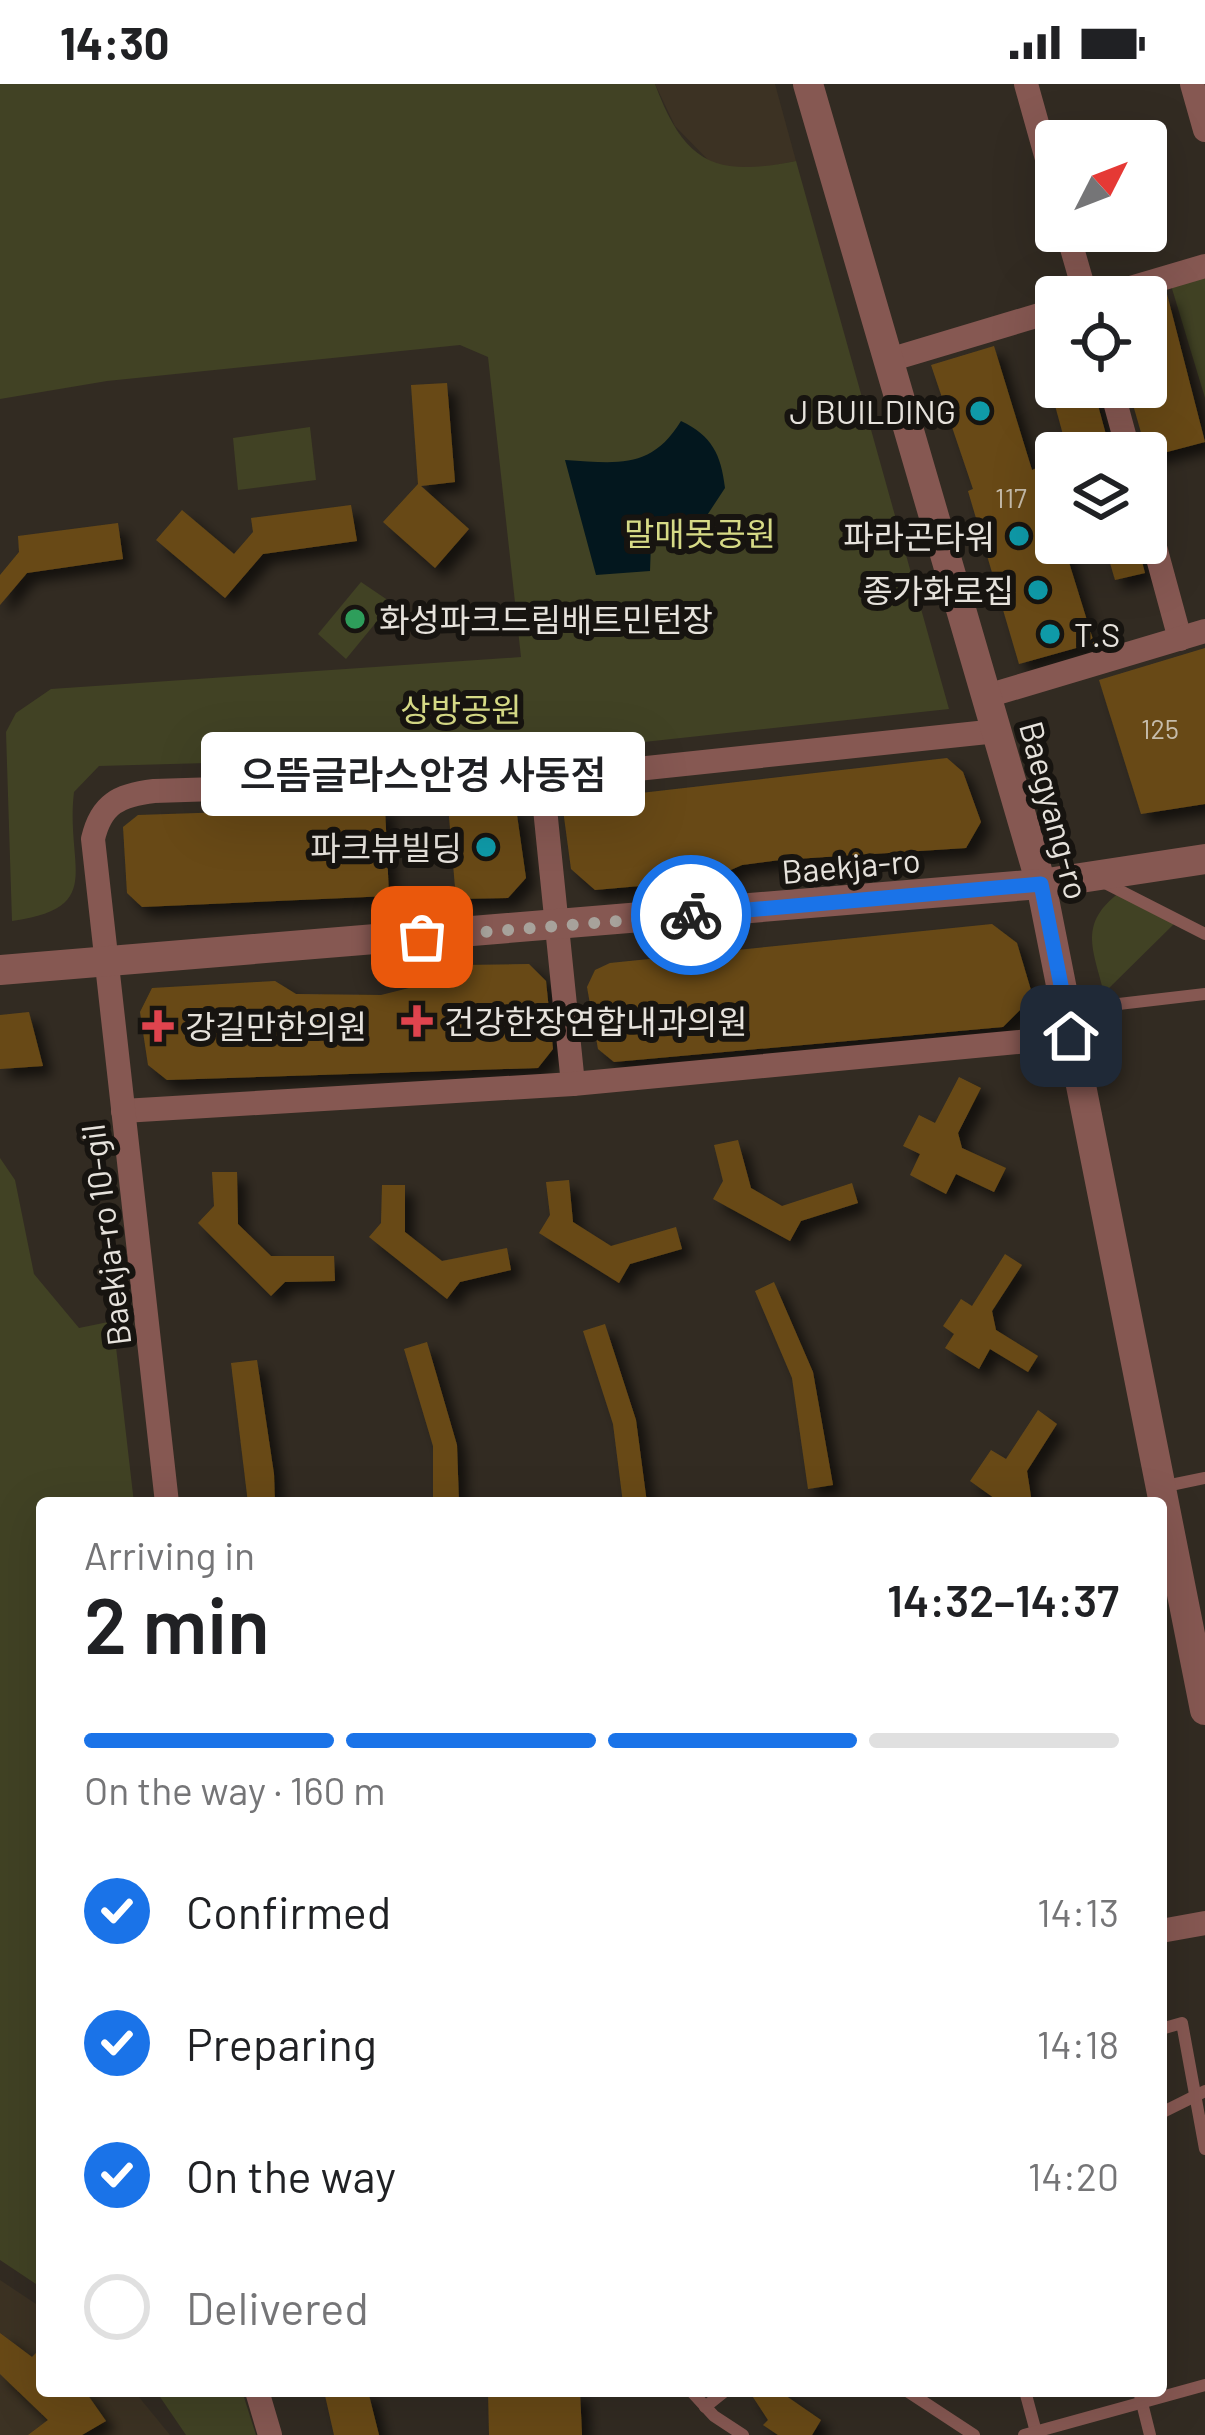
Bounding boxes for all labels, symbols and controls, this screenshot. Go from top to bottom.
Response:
text: 14:30 [60,15,170,69]
north arrow [1035,120,1167,252]
map controls [1035,120,1167,564]
button: locate [1035,276,1167,408]
place label: J BUILDING [790,391,956,431]
marker: J BUILDING [967,398,993,424]
button: layers [1035,432,1167,564]
house number: 117 [995,481,1027,513]
park label: 말매못공원 [624,513,776,553]
place label: 파라곤타워 [843,516,995,556]
marker: 파라곤타워 [1006,523,1032,549]
place label: 종가화로집 [862,570,1014,610]
marker: 종가화로집 [1025,577,1051,603]
place label: 화성파크드림배트민턴장 [379,599,713,639]
marker: 화성파크드림배트민턴장 [342,606,368,632]
place label: T.S [1074,614,1120,654]
marker: T.S [1037,621,1063,647]
park label: 상방공원 [400,689,522,729]
house number: 125 [1141,712,1179,744]
street label: Baegyang-ro [1012,717,1098,903]
callout: 으뜸글라스안경 사동점 [200,733,644,817]
text: 으뜸글라스안경 사동점 [240,750,606,797]
place label: 파크뷰빌딩 [310,827,462,867]
marker: 파크뷰빌딩 [473,834,499,860]
street label: Baekja-ro [780,839,922,891]
courier [631,855,751,975]
icon: bike [658,882,724,948]
pin [371,886,473,988]
icon: bag [389,904,455,970]
pin [1020,985,1122,1087]
place label: 건강한장연합내과의원 [444,1001,748,1041]
icon: home [1038,1003,1104,1069]
marker: 건강한장연합내과의원 [401,1005,433,1037]
place label: 강길만한의원 [185,1006,367,1046]
marker: 강길만한의원 [142,1010,174,1042]
street label: Baekja-ro 10-gil [72,1122,138,1348]
text: Arriving in [84,1531,255,1578]
text: 14:32–14:37 [887,1572,1119,1626]
text: 2 min [84,1576,270,1670]
text: On the way · 160 m [84,1766,386,1813]
icon: check [84,1878,150,1944]
text: Confirmed [186,1884,391,1938]
text: 14:13 [1037,1888,1119,1935]
icon: check [84,2010,150,2076]
text: Preparing [186,2016,377,2070]
text: 14:18 [1037,2020,1119,2067]
icon: check [84,2142,150,2208]
text: On the way [186,2148,396,2202]
text: 14:20 [1028,2152,1119,2199]
text: Delivered [186,2280,369,2334]

